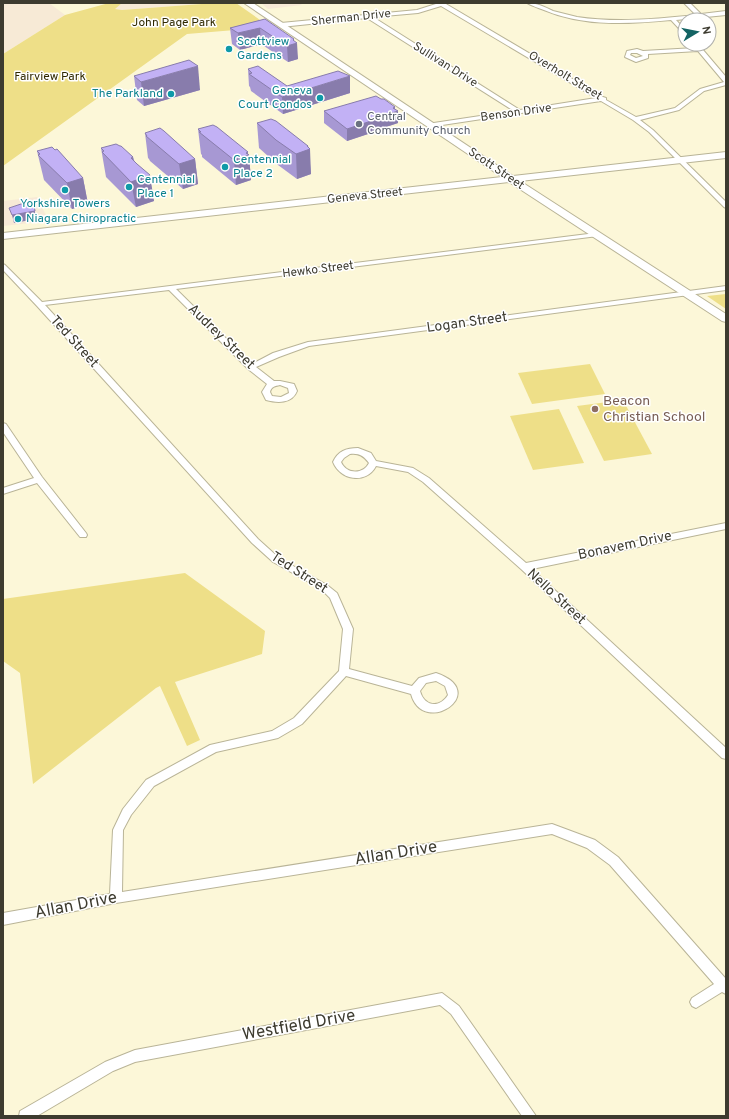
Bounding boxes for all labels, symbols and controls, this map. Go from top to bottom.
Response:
street label: Sherman Drive [310,6,392,30]
north arrow [677,12,717,52]
park label: John Page Park [132,15,216,31]
text: N [698,25,713,36]
place label: Scottview Gardens [237,34,290,64]
street label: Sullivan Drive [410,39,480,91]
marker: Scottview Gardens [224,44,234,54]
street label: Overholt Street [525,48,605,104]
park label: Fairview Park [14,69,86,85]
place label: Geneva Court Condos [238,83,312,113]
place label: The Parkland [92,86,163,102]
marker: The Parkland [166,89,176,99]
marker: Geneva Court Condos [315,93,325,103]
street label: Benson Drive [480,100,552,126]
place label: Central Community Church [367,109,471,139]
marker: Central Community Church [354,119,364,129]
street label: Scott Street [465,144,527,194]
place label: Centennial Place 2 [233,152,291,182]
marker: Centennial Place 2 [220,162,230,172]
place label: Centennial Place 1 [137,172,195,202]
marker: Centennial Place 1 [124,182,134,192]
street label: Geneva Street [326,184,404,208]
marker: Yorkshire Towers [60,185,70,195]
place label: Yorkshire Towers [20,196,110,212]
place label: Niagara Chiropractic [26,211,136,227]
marker: Niagara Chiropractic [13,214,23,224]
street label: Hewko Street [281,258,355,282]
street label: Audrey Street [184,301,258,373]
street label: Logan Street [426,309,508,337]
street label: Ted Street [46,312,102,372]
place label: Beacon Christian School [603,393,706,426]
marker: Beacon Christian School [590,404,600,414]
street label: Bonavem Drive [577,528,673,564]
street label: Ted Street [267,548,331,598]
street label: Nello Street [523,565,589,629]
street label: Allan Drive [353,837,439,871]
street label: Allan Drive [33,887,119,925]
street label: Westfield Drive [241,1005,357,1047]

